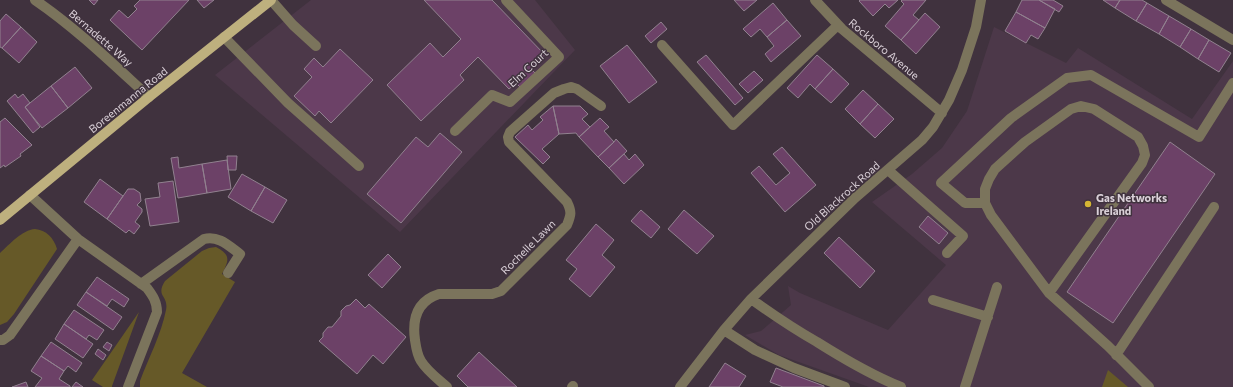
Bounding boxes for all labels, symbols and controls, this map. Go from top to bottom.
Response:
street label: Bernadette Way [67,6,136,69]
street label: Rockboro Avenue [847,15,922,82]
street label: Elm Court [505,45,551,90]
street label: Boreenmanna Road [86,64,170,135]
street label: Old Blackrock Road [801,158,882,233]
place label: Gas Networks Ireland [1096,191,1167,217]
marker: Gas Networks Ireland [1083,199,1093,209]
street label: Rochelle Lawn [498,217,558,277]

